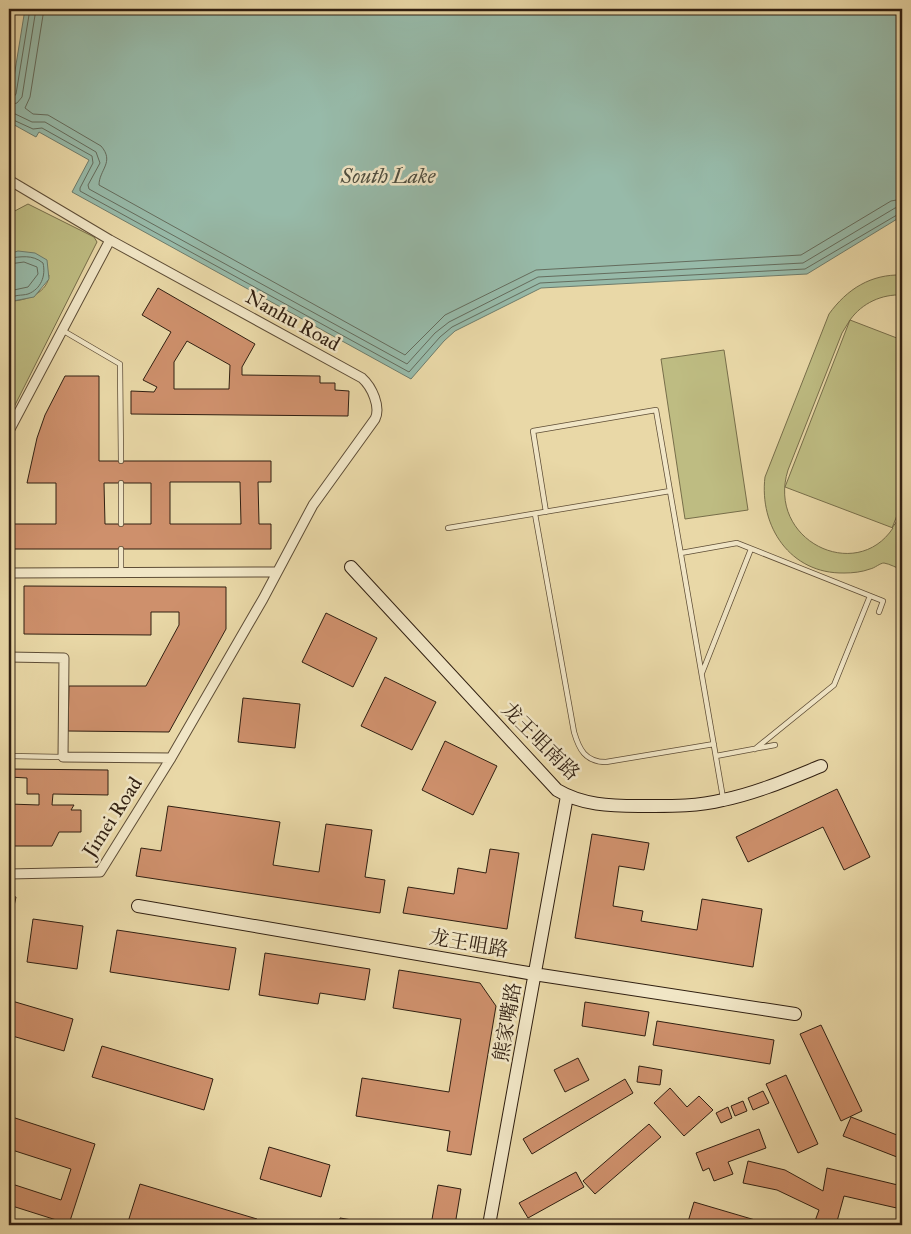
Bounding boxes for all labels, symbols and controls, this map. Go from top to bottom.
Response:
water label: South Lake [340,163,436,189]
street label: Nanhu Road [242,284,344,356]
street label: 龙王咀南路 [497,697,585,785]
street label: Jimei Road [76,772,148,864]
street label: 龙王咀路 [428,924,510,962]
street label: 熊家嘴路 [488,981,526,1063]

